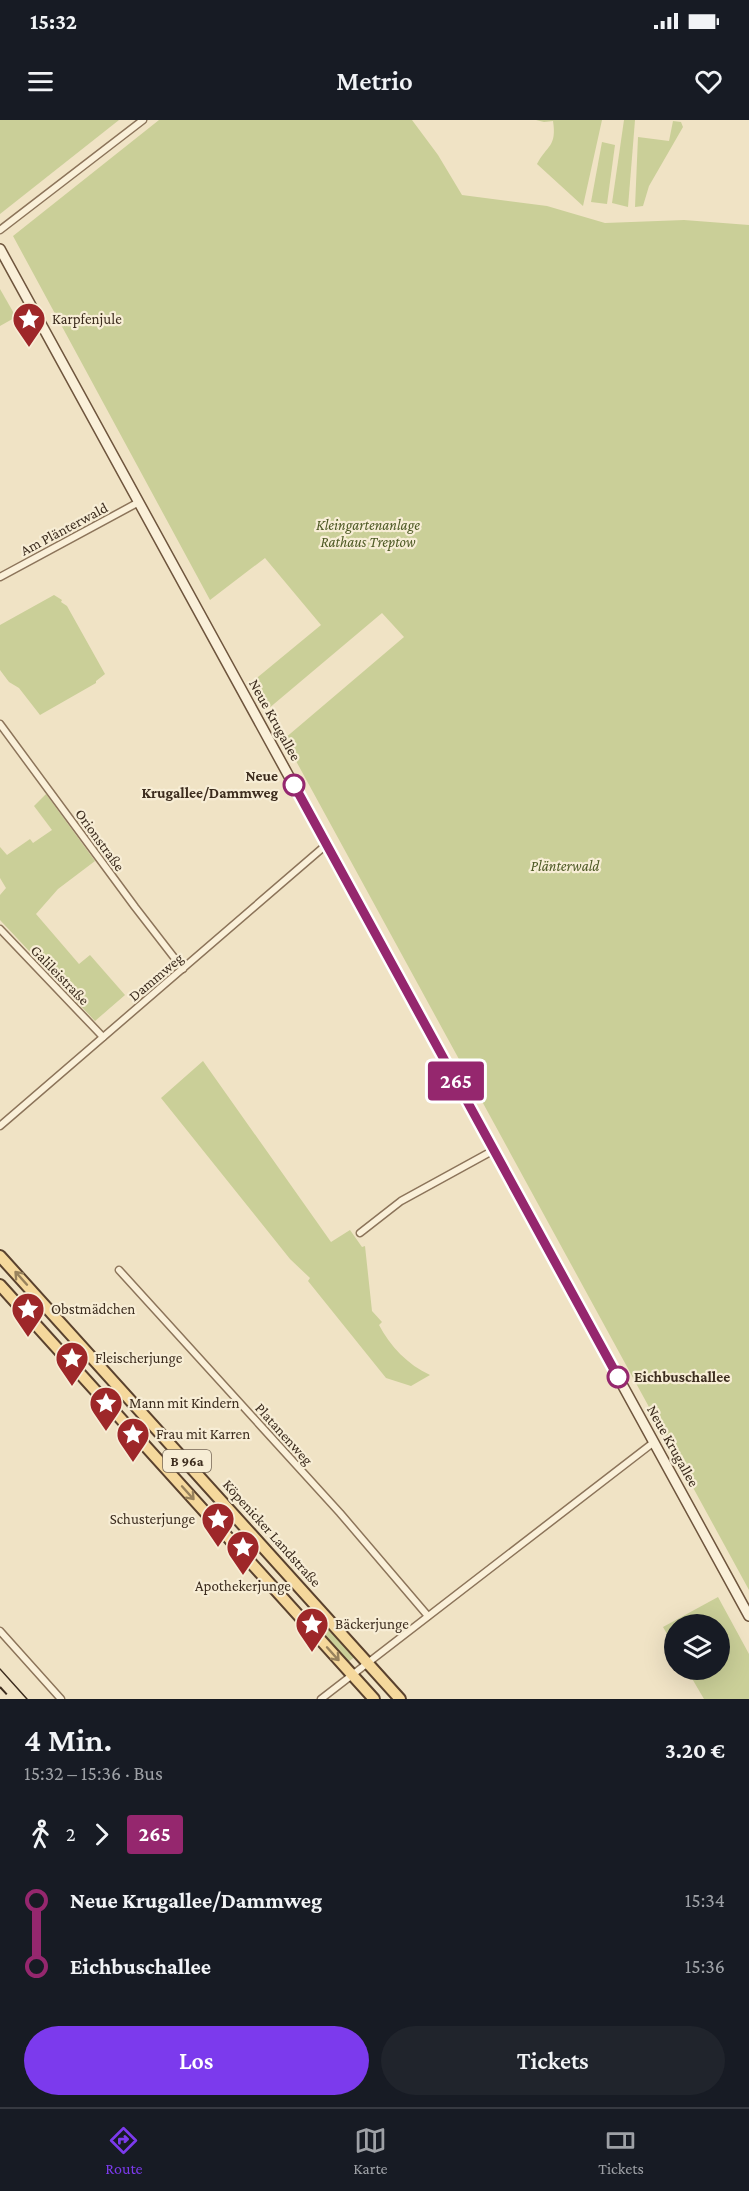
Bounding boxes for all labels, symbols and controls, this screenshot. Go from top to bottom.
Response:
text: 15:32 [30,9,77,34]
icon: menu [24,65,57,98]
icon: heart [692,65,725,98]
text: Metrio [336,66,413,96]
place icon: Karpfenjule [11,301,47,348]
place label: Karpfenjule [52,311,122,328]
street label: Am Plänterwald [18,499,110,559]
park label: Kleingartenanlage Rathaus Treptow [316,517,420,551]
street label: Neue Krugallee [245,676,304,764]
place label: Neue Krugallee/Dammweg [141,768,278,801]
marker: Neue Krugallee/Dammweg [283,774,305,796]
street label: Orionstraße [72,806,128,874]
park label: Plänterwald [531,858,600,874]
street label: Galileistraße [28,942,93,1008]
street label: Dammweg [126,950,187,1005]
line badge: 265 [422,1062,490,1100]
text: 265 [440,1069,472,1093]
one-way arrow [14,1271,28,1286]
place icon: Obstmädchen [10,1291,46,1338]
place label: Obstmädchen [51,1301,135,1317]
place icon: Fleischerjunge [54,1340,90,1387]
place label: Fleischerjunge [95,1350,183,1367]
marker: Eichbuschallee [607,1366,629,1388]
place label: Eichbuschallee [634,1369,730,1385]
place icon: Mann mit Kindern [88,1385,124,1432]
place label: Mann mit Kindern [129,1395,240,1411]
street label: Platanenweg [251,1400,316,1469]
street label: Neue Krugallee [643,1402,702,1490]
place icon: Frau mit Karren [115,1416,151,1463]
place label: Frau mit Karren [156,1426,250,1442]
road number: B 96a [163,1450,211,1472]
street label: Köpenicker Landstraße [219,1476,325,1591]
one-way arrow [181,1485,195,1500]
place icon: Schusterjunge [200,1501,236,1548]
place label: Schusterjunge [110,1511,195,1528]
place icon: Apothekerjunge [225,1529,261,1576]
place label: Apothekerjunge [195,1578,291,1595]
place icon: Bäckerjunge [294,1606,330,1653]
map controls [664,1614,730,1680]
button: layers [664,1614,730,1680]
place label: Bäckerjunge [335,1616,409,1633]
one-way arrow [326,1646,340,1661]
text: 4 Min. [24,1721,112,1758]
text: 3.20 € [665,1738,725,1763]
text: 15:32 – 15:36 · Bus [24,1762,163,1784]
icon: walk [24,1818,57,1851]
icon: forward [85,1818,118,1851]
text: 265 [139,1822,171,1846]
text: 2 [66,1823,76,1845]
text: Neue Krugallee/Dammweg [70,1888,322,1913]
text: 15:34 [685,1889,725,1911]
text: Eichbuschallee [70,1954,211,1979]
text: 15:36 [685,1955,725,1977]
button: Los [24,2026,369,2095]
button: Tickets [381,2026,725,2095]
tab: Route [105,2124,143,2177]
tab: Karte [353,2124,388,2177]
tab: Tickets [598,2124,644,2177]

